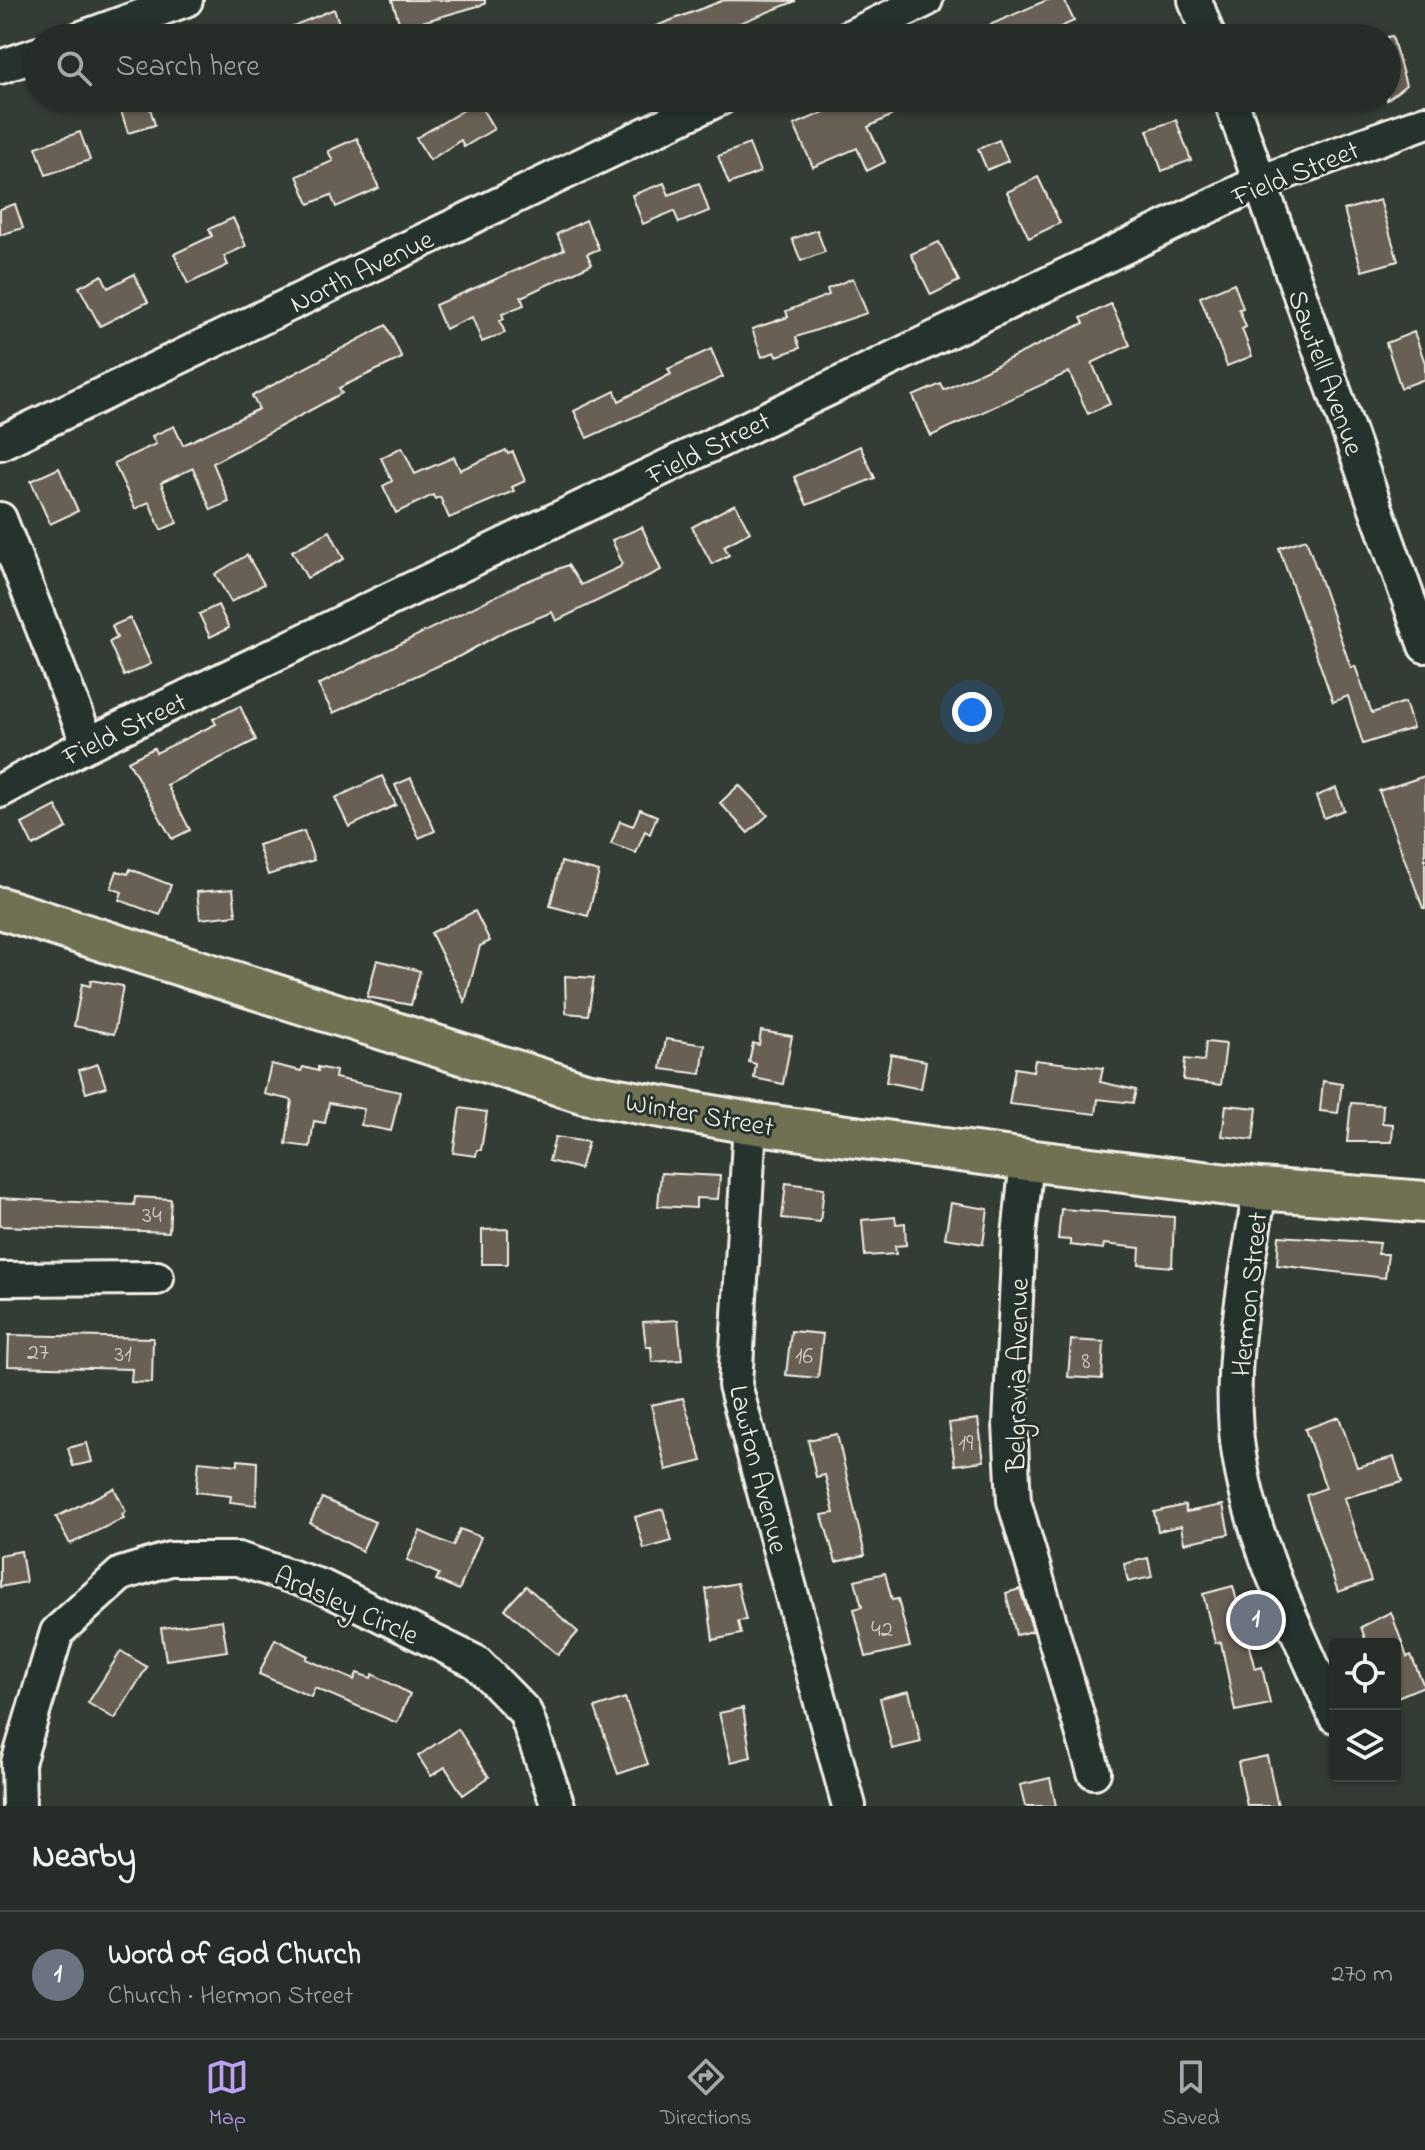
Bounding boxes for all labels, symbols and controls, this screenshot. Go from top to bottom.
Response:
search box [24,24,1401,112]
icon: search [52,46,96,90]
text: Search here [116,46,260,90]
street label: Field Street [1226,131,1366,220]
street label: North Avenue [284,220,442,326]
street label: Sawtell Avenue [1275,285,1373,462]
street label: Field Street [640,402,779,498]
street label: Field Street [56,683,195,779]
your location [952,692,992,732]
street label: Winter Street [622,1083,777,1150]
house number: 34 [142,1199,162,1234]
street label: Hermon Street [1222,1210,1281,1379]
street label: Belgravia Avenue [997,1277,1042,1473]
house number: 27 [27,1336,49,1371]
house number: 31 [114,1338,132,1373]
house number: 16 [795,1340,814,1375]
house number: 8 [1082,1345,1091,1380]
street label: Lawton Avenue [716,1381,797,1559]
house number: 19 [959,1427,974,1462]
street label: Ardsley Circle [267,1557,425,1658]
pin: 1 [1230,1590,1282,1650]
house number: 42 [871,1613,893,1648]
map controls [1329,1638,1401,1782]
button: locate [1329,1638,1401,1710]
button: layers [1329,1710,1401,1782]
text: Nearby [32,1833,136,1883]
text: Word of God Church [108,1934,361,1978]
text: 1 [54,1956,62,1994]
text: 270 m [1331,1956,1393,1994]
text: Church · Hermon Street [108,1978,353,2016]
tab: Map [205,2055,249,2135]
tab: Directions [660,2055,751,2135]
tab: Saved [1162,2055,1220,2135]

